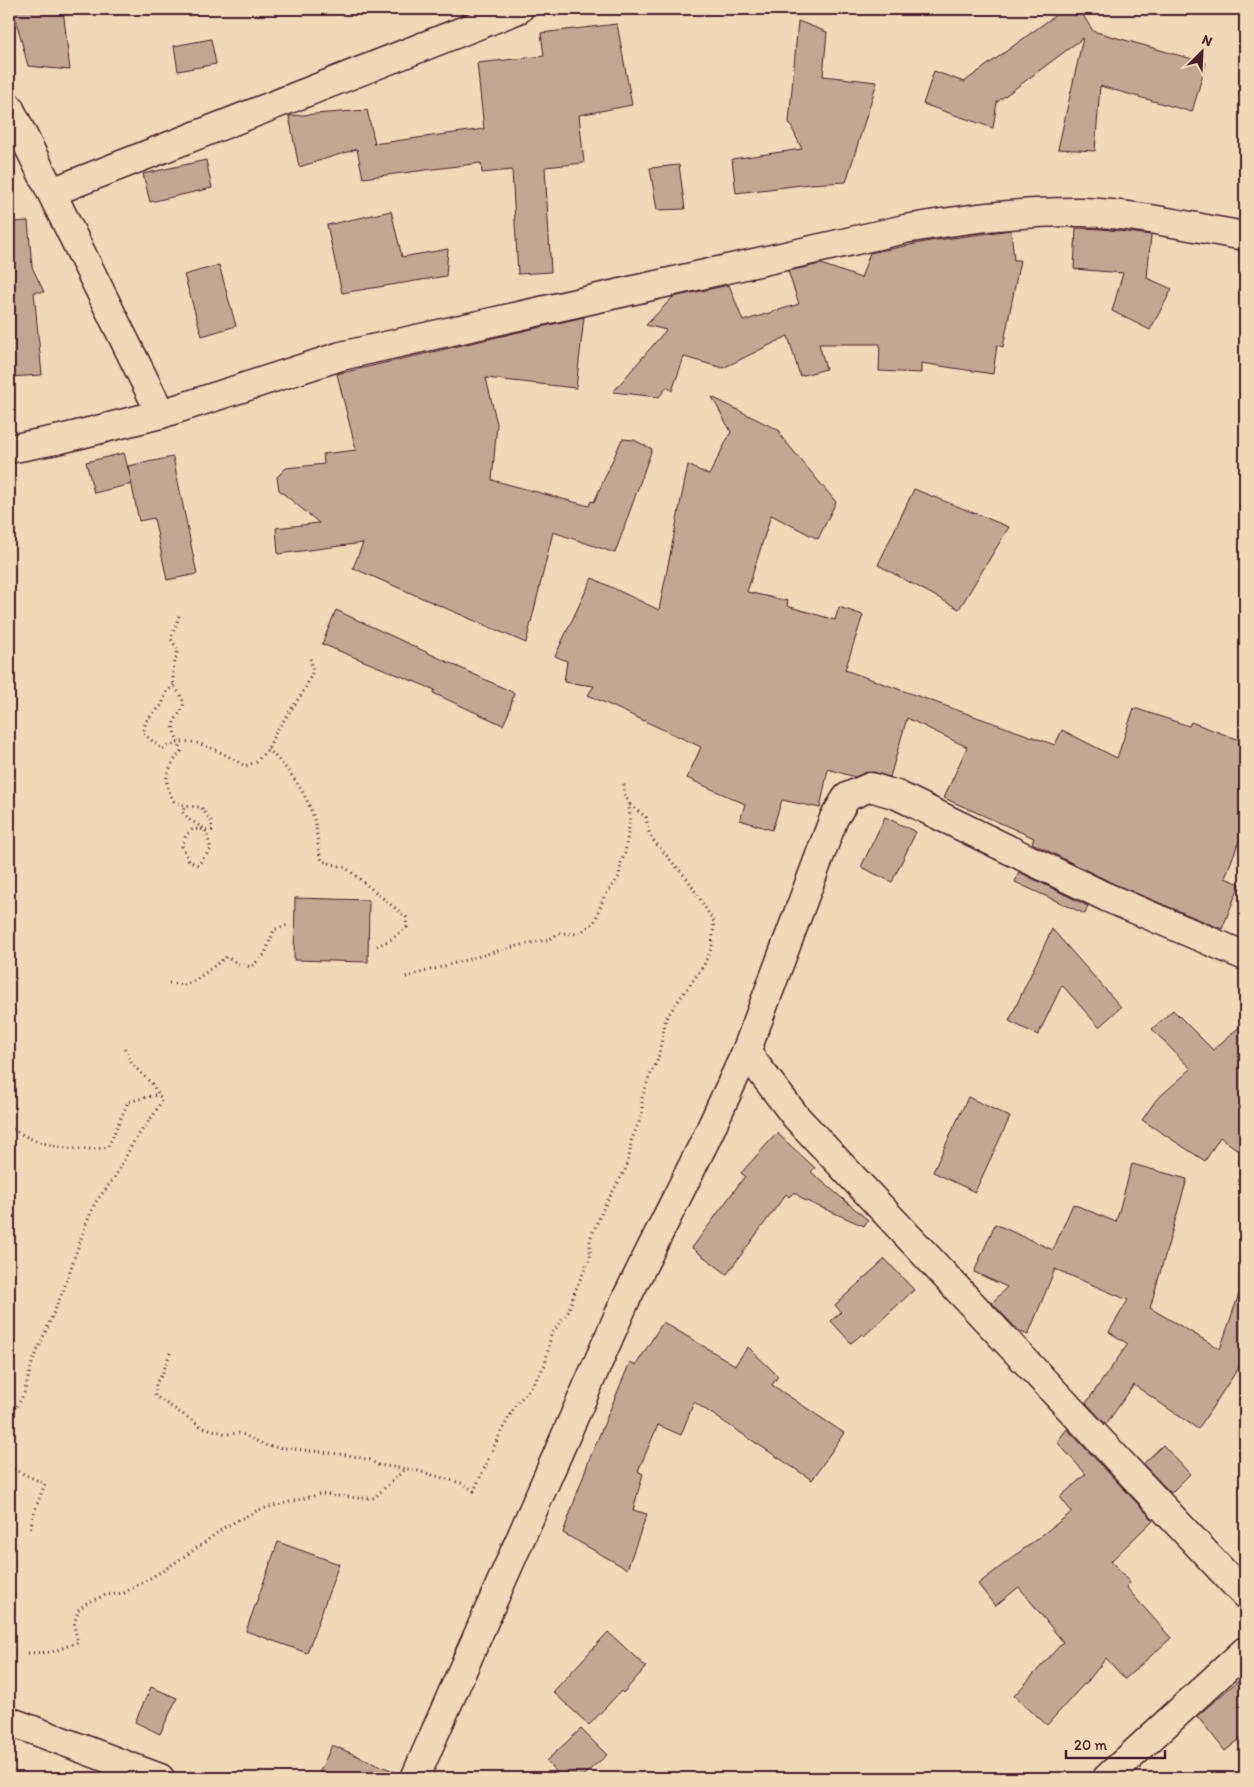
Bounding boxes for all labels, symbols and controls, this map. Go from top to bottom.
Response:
north arrow [1176,28,1226,78]
text: N [1199,31,1215,50]
scale bar [1066,1727,1165,1759]
text: 20 m [1074,1736,1108,1754]

